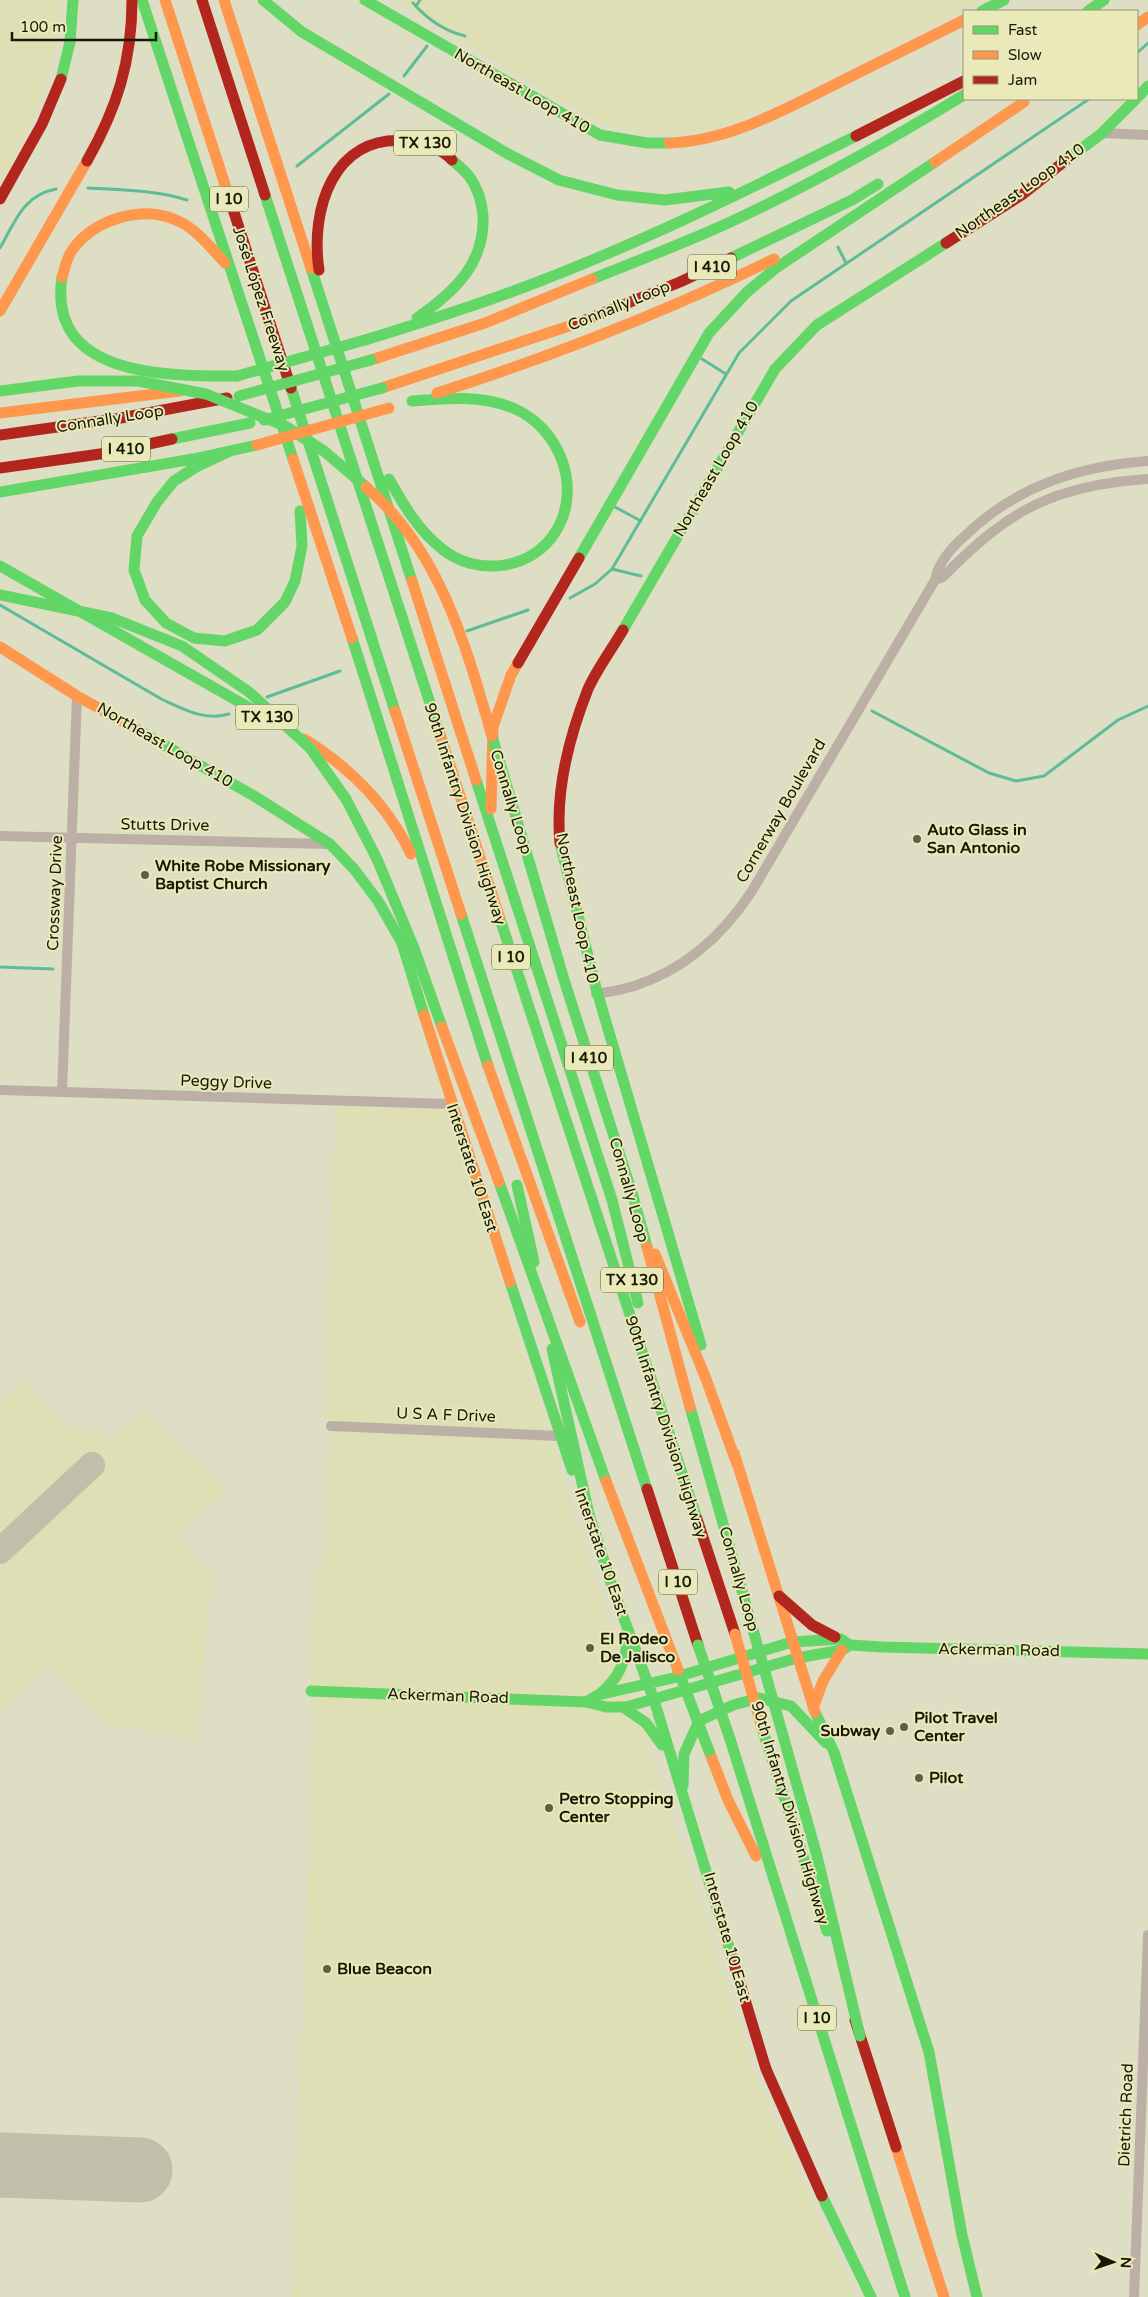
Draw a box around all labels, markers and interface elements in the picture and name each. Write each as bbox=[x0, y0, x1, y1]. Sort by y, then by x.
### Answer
scale bar bbox=[12, 10, 156, 42]
legend bbox=[963, 10, 1138, 100]
text: 100 m bbox=[20, 18, 66, 36]
text: Fast bbox=[1008, 21, 1038, 39]
street label: Northeast Loop 410 bbox=[451, 44, 593, 138]
text: Slow bbox=[1008, 46, 1042, 64]
text: Jam bbox=[1008, 71, 1037, 89]
road number: TX 130 bbox=[394, 130, 456, 156]
street label: Northeast Loop 410 bbox=[951, 139, 1089, 243]
road number: I 10 bbox=[210, 186, 248, 212]
street label: José López Freeway bbox=[228, 224, 294, 375]
road number: I 410 bbox=[688, 254, 736, 280]
street label: Connally Loop bbox=[565, 276, 673, 336]
street label: Northeast Loop 410 bbox=[669, 398, 763, 540]
street label: Connally Loop bbox=[55, 401, 165, 437]
road number: I 410 bbox=[102, 436, 150, 462]
street label: Northeast Loop 410 bbox=[94, 698, 236, 792]
street label: 90th Infantry Division Highway bbox=[420, 700, 511, 928]
road number: TX 130 bbox=[236, 704, 298, 730]
street label: Cornerway Boulevard bbox=[732, 736, 830, 886]
street label: Connally Loop bbox=[486, 747, 536, 857]
street label: Stutts Drive bbox=[120, 814, 210, 836]
place label: Auto Glass in San Antonio bbox=[927, 820, 1027, 858]
street label: Northeast Loop 410 bbox=[551, 831, 603, 985]
marker: Auto Glass in San Antonio bbox=[911, 833, 923, 845]
street label: Crossway Drive bbox=[43, 835, 67, 951]
place label: White Robe Missionary Baptist Church bbox=[155, 856, 331, 894]
marker: White Robe Missionary Baptist Church bbox=[139, 869, 151, 881]
road number: I 10 bbox=[492, 944, 530, 970]
road number: I 410 bbox=[565, 1046, 613, 1070]
street label: Peggy Drive bbox=[180, 1070, 272, 1094]
street label: Interstate 10 East bbox=[442, 1101, 502, 1235]
street label: Connally Loop bbox=[604, 1135, 654, 1245]
road number: TX 130 bbox=[601, 1268, 663, 1292]
street label: 90th Infantry Division Highway bbox=[621, 1313, 712, 1541]
street label: U S A F Drive bbox=[396, 1403, 496, 1427]
street label: Interstate 10 East bbox=[570, 1485, 632, 1619]
street label: Connally Loop bbox=[714, 1524, 764, 1634]
road number: I 10 bbox=[659, 1570, 697, 1594]
place label: El Rodeo De Jalisco bbox=[600, 1629, 675, 1667]
street label: Ackerman Road bbox=[938, 1639, 1060, 1661]
marker: El Rodeo De Jalisco bbox=[584, 1642, 596, 1654]
street label: Ackerman Road bbox=[387, 1684, 509, 1708]
street label: 90th Infantry Division Highway bbox=[746, 1699, 834, 1928]
place label: Pilot Travel Center bbox=[914, 1708, 998, 1746]
place label: Subway bbox=[821, 1721, 880, 1741]
marker: Pilot Travel Center bbox=[898, 1721, 910, 1733]
marker: Subway bbox=[884, 1725, 896, 1737]
place label: Pilot bbox=[929, 1768, 964, 1788]
marker: Pilot bbox=[913, 1772, 925, 1784]
place label: Petro Stopping Center bbox=[559, 1789, 674, 1827]
marker: Petro Stopping Center bbox=[543, 1802, 555, 1814]
street label: Interstate 10 East bbox=[699, 1870, 755, 2004]
place label: Blue Beacon bbox=[337, 1959, 432, 1979]
marker: Blue Beacon bbox=[321, 1963, 333, 1975]
road number: I 10 bbox=[798, 2006, 836, 2030]
street label: Dietrich Road bbox=[1114, 2063, 1138, 2167]
north arrow bbox=[1088, 2237, 1138, 2287]
text: N bbox=[1117, 2257, 1134, 2268]

